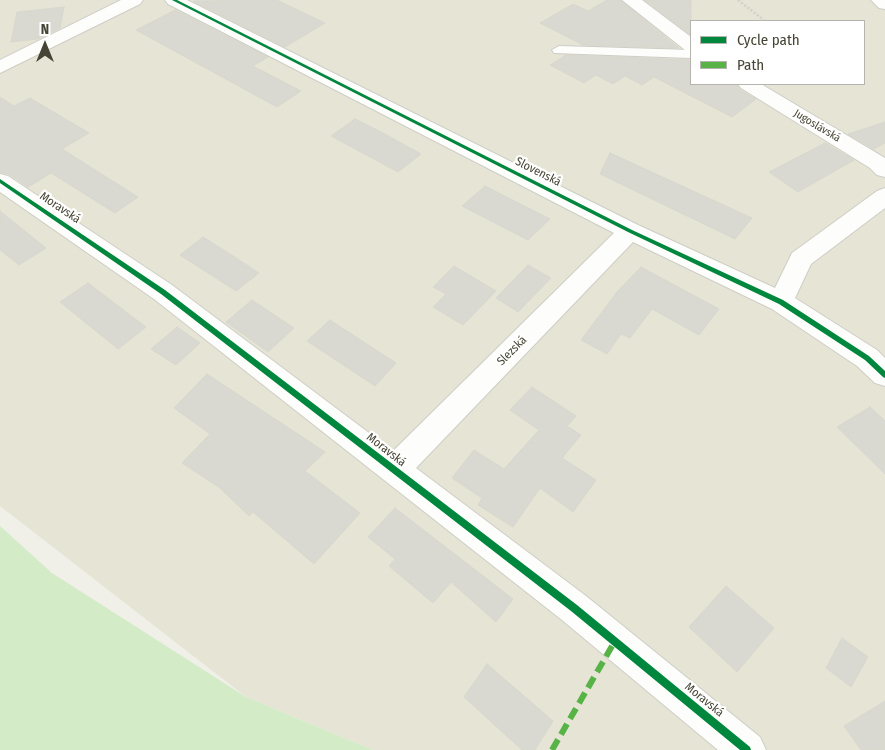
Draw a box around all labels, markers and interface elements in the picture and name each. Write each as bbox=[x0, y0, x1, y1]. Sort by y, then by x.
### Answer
north arrow bbox=[20, 20, 70, 70]
legend bbox=[690, 20, 865, 85]
text: N bbox=[41, 21, 49, 38]
text: Cycle path bbox=[737, 31, 800, 49]
text: Path bbox=[737, 56, 764, 74]
street label: Jugoslávská bbox=[791, 107, 843, 145]
street label: Slovenská bbox=[513, 154, 563, 190]
street label: Moravská bbox=[37, 189, 83, 227]
street label: Slezská bbox=[494, 333, 530, 369]
street label: Moravská bbox=[363, 430, 409, 470]
street label: Moravská bbox=[682, 680, 726, 720]

